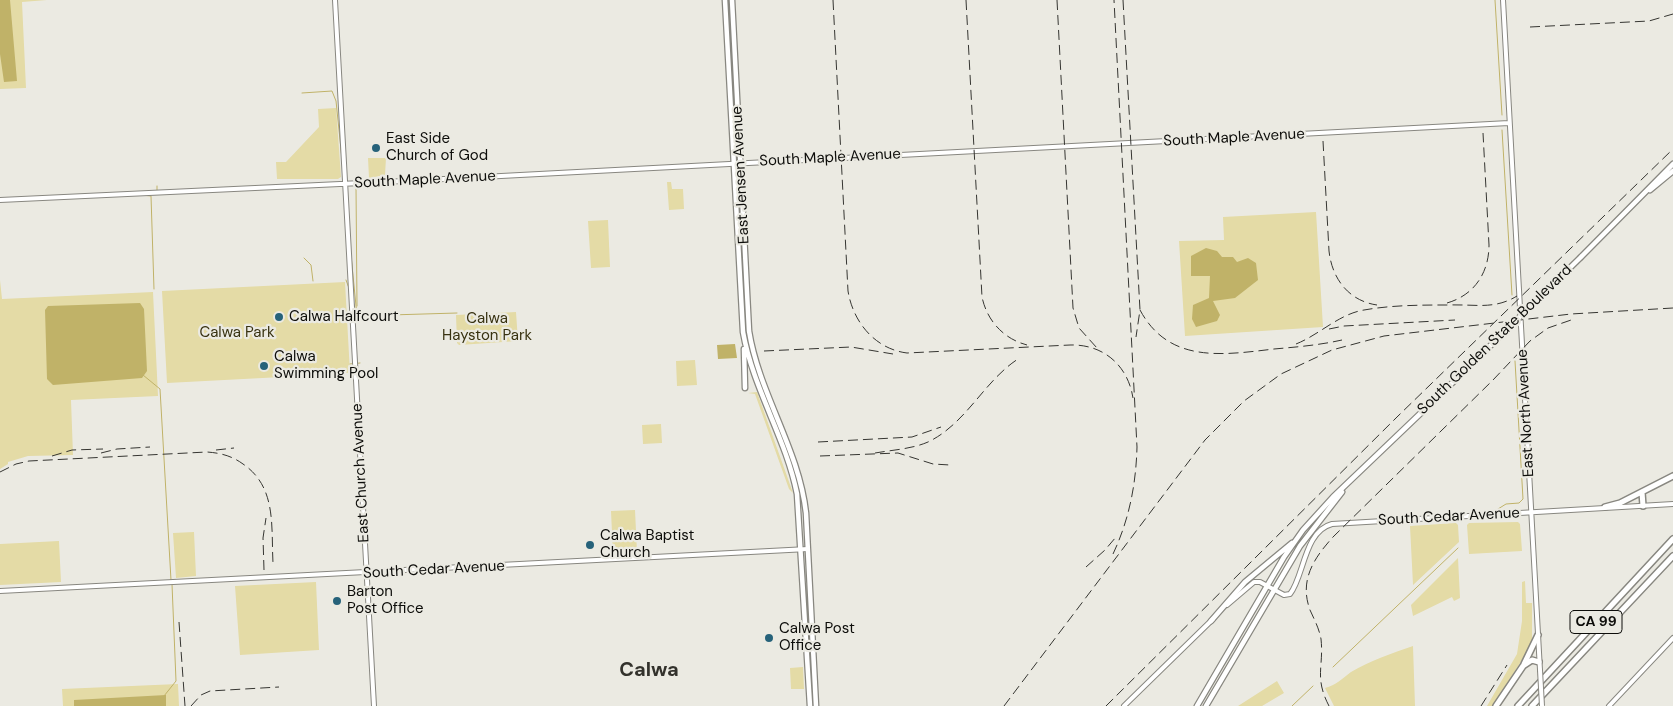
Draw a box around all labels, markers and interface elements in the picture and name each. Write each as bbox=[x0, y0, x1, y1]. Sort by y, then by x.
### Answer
street label: East Jensen Avenue bbox=[728, 106, 754, 244]
street label: South Maple Avenue bbox=[1163, 125, 1305, 151]
place label: East Side Church of God bbox=[386, 130, 488, 165]
marker: East Side Church of God bbox=[370, 142, 382, 154]
street label: South Maple Avenue bbox=[759, 145, 901, 171]
street label: South Maple Avenue bbox=[354, 167, 496, 193]
street label: South Golden State Boulevard bbox=[1414, 261, 1576, 419]
place label: Calwa Halfcourt bbox=[289, 308, 399, 326]
park label: Calwa Hayston Park bbox=[442, 310, 532, 345]
marker: Calwa Halfcourt bbox=[273, 311, 285, 323]
park label: Calwa Park bbox=[199, 324, 275, 342]
place label: Calwa Swimming Pool bbox=[274, 348, 378, 383]
street label: East North Avenue bbox=[1514, 349, 1538, 477]
marker: Calwa Swimming Pool bbox=[258, 360, 270, 372]
street label: East Church Avenue bbox=[348, 403, 374, 543]
street label: South Cedar Avenue bbox=[1378, 504, 1520, 530]
place label: Calwa Baptist Church bbox=[600, 527, 694, 562]
marker: Calwa Baptist Church bbox=[584, 539, 596, 551]
street label: South Cedar Avenue bbox=[363, 557, 505, 583]
place label: Barton Post Office bbox=[347, 583, 423, 618]
marker: Barton Post Office bbox=[331, 595, 343, 607]
road number: CA 99 bbox=[1570, 610, 1622, 634]
place label: Calwa Post Office bbox=[779, 620, 855, 655]
marker: Calwa Post Office bbox=[763, 632, 775, 644]
district label: Calwa bbox=[619, 659, 679, 683]

